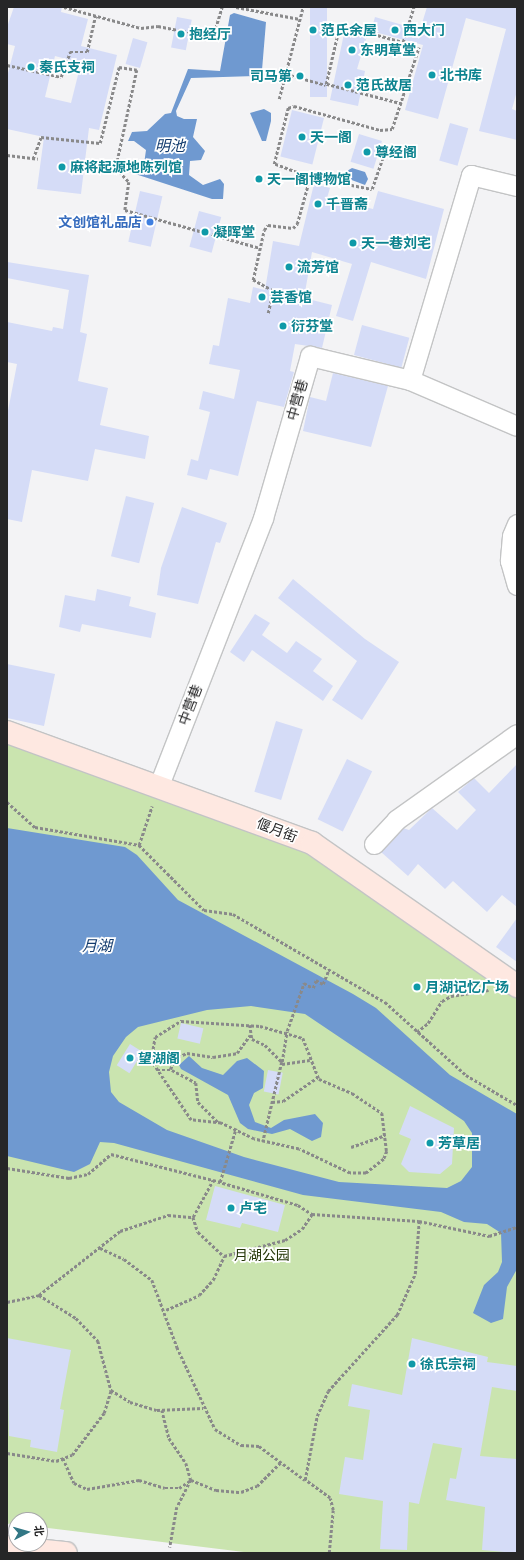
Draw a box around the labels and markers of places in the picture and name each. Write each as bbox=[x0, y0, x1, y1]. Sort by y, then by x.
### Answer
place label: 范氏余屋 bbox=[321, 22, 377, 38]
place label: 西大门 bbox=[403, 22, 445, 38]
marker: 范氏余屋 bbox=[308, 25, 318, 35]
marker: 西大门 bbox=[390, 25, 400, 35]
place label: 抱经厅 bbox=[189, 26, 231, 42]
marker: 抱经厅 bbox=[176, 29, 186, 39]
place label: 东明草堂 bbox=[360, 42, 416, 58]
marker: 东明草堂 bbox=[347, 45, 357, 55]
place label: 秦氏支祠 bbox=[39, 59, 95, 75]
marker: 秦氏支祠 bbox=[26, 62, 36, 72]
place label: 北书库 bbox=[440, 67, 482, 83]
place label: 司马第 bbox=[250, 68, 292, 84]
marker: 北书库 bbox=[427, 70, 437, 80]
marker: 司马第 bbox=[295, 71, 305, 81]
place label: 范氏故居 bbox=[356, 77, 412, 93]
marker: 范氏故居 bbox=[343, 80, 353, 90]
place label: 天一阁 bbox=[310, 129, 352, 145]
marker: 天一阁 bbox=[297, 132, 307, 142]
place label: 尊经阁 bbox=[375, 144, 417, 160]
marker: 尊经阁 bbox=[362, 147, 372, 157]
place label: 麻将起源地陈列馆 bbox=[70, 159, 182, 175]
marker: 麻将起源地陈列馆 bbox=[57, 162, 67, 172]
place label: 天一阁博物馆 bbox=[267, 171, 351, 187]
marker: 天一阁博物馆 bbox=[254, 174, 264, 184]
place label: 千晋斋 bbox=[326, 196, 368, 212]
marker: 千晋斋 bbox=[313, 199, 323, 209]
place label: 文创馆礼品店 bbox=[58, 214, 142, 230]
marker: 文创馆礼品店 bbox=[145, 217, 155, 227]
place label: 凝晖堂 bbox=[213, 224, 255, 240]
marker: 凝晖堂 bbox=[200, 227, 210, 237]
place label: 天一巷刘宅 bbox=[361, 235, 431, 251]
marker: 天一巷刘宅 bbox=[348, 238, 358, 248]
place label: 流芳馆 bbox=[297, 259, 339, 275]
marker: 流芳馆 bbox=[284, 262, 294, 272]
place label: 芸香馆 bbox=[270, 289, 312, 305]
marker: 芸香馆 bbox=[257, 292, 267, 302]
place label: 衍芬堂 bbox=[291, 318, 333, 334]
marker: 衍芬堂 bbox=[278, 321, 288, 331]
place label: 月湖记忆广场 bbox=[425, 979, 509, 995]
marker: 月湖记忆广场 bbox=[412, 982, 422, 992]
place label: 望湖阁 bbox=[138, 1050, 180, 1066]
marker: 望湖阁 bbox=[125, 1053, 135, 1063]
place label: 芳草居 bbox=[438, 1135, 480, 1151]
marker: 芳草居 bbox=[425, 1138, 435, 1148]
place label: 卢宅 bbox=[239, 1200, 267, 1216]
marker: 卢宅 bbox=[226, 1203, 236, 1213]
place label: 徐氏宗祠 bbox=[420, 1356, 476, 1372]
marker: 徐氏宗祠 bbox=[407, 1359, 417, 1369]

